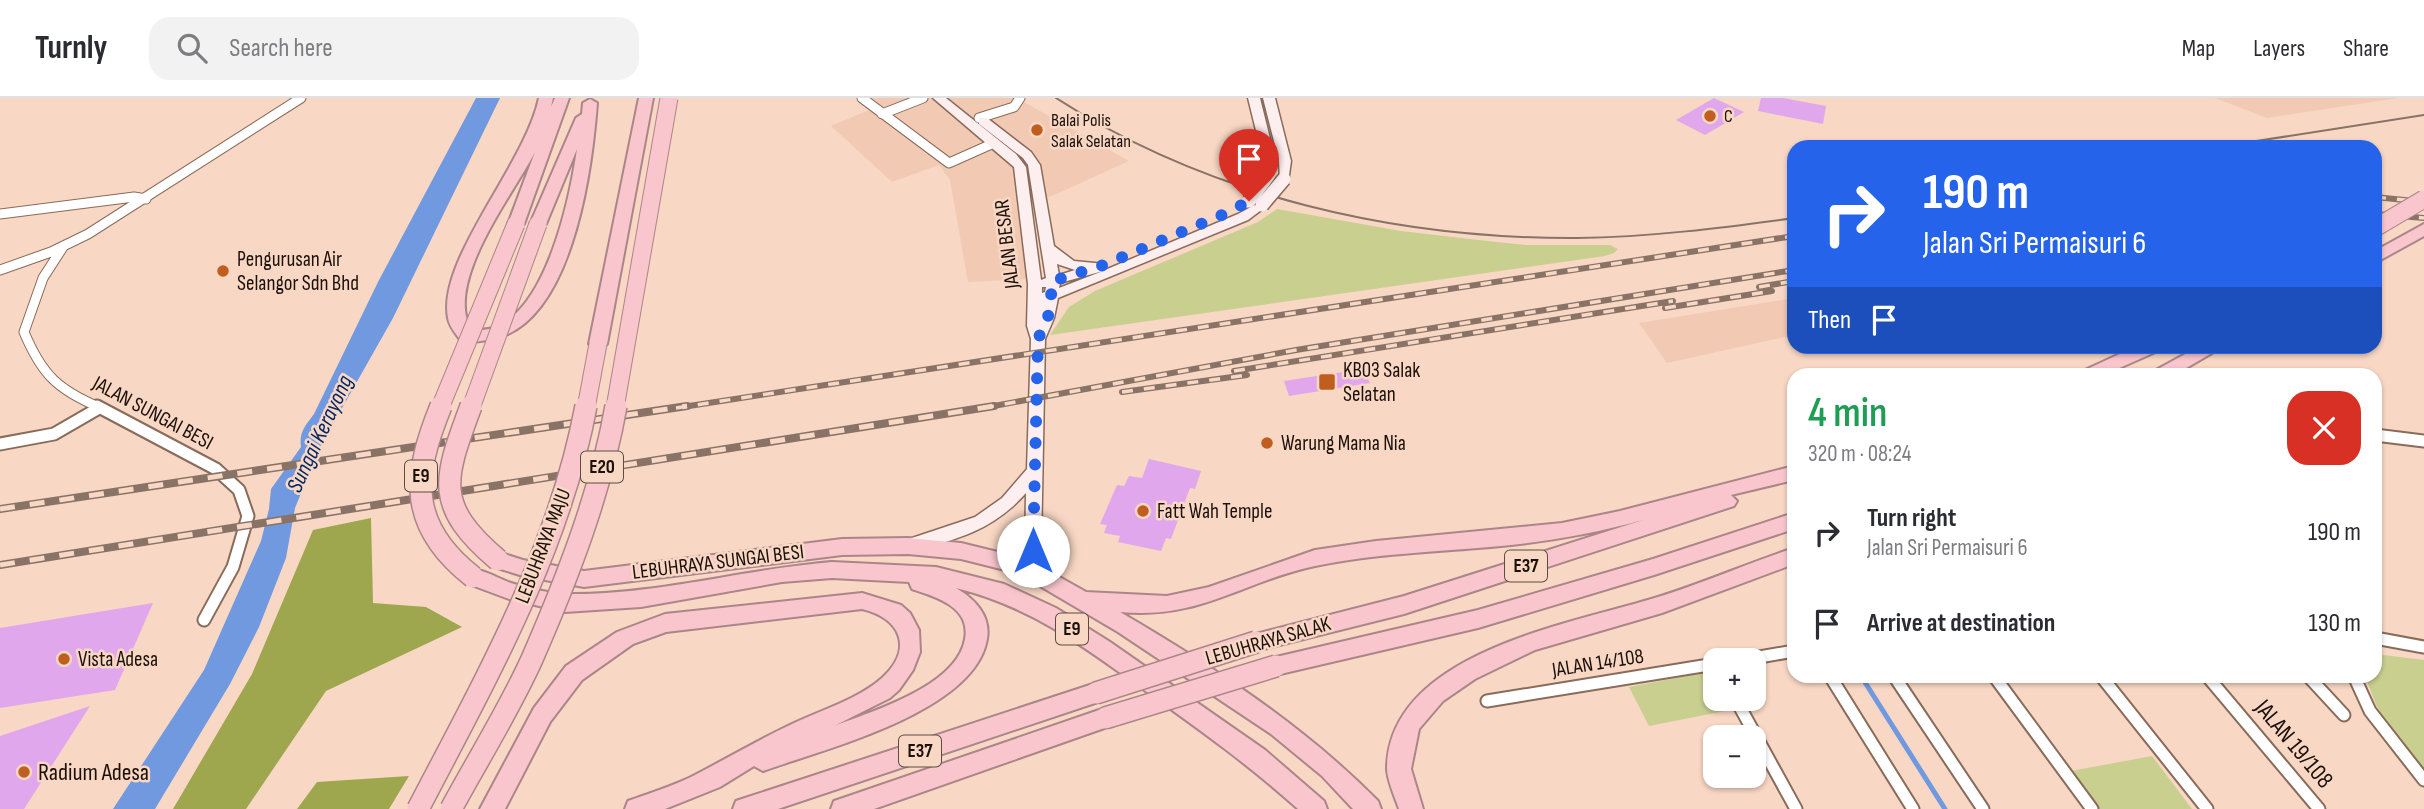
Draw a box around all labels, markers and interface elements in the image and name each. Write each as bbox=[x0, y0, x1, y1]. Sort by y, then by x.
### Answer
search box bbox=[149, 17, 639, 80]
text: Turnly bbox=[35, 28, 107, 68]
icon: search bbox=[173, 29, 211, 67]
text: Search here bbox=[229, 33, 333, 64]
text: Map bbox=[2182, 34, 2215, 63]
text: Layers bbox=[2253, 34, 2305, 63]
text: Share bbox=[2343, 34, 2389, 63]
place label: C bbox=[1724, 106, 1733, 127]
marker: C bbox=[1702, 108, 1718, 124]
place label: Balai Polis Salak Selatan bbox=[1051, 110, 1131, 152]
marker: Balai Polis Salak Selatan bbox=[1029, 122, 1045, 138]
pin bbox=[1219, 129, 1279, 201]
icon: arrive bbox=[1230, 140, 1268, 178]
text: 190 m bbox=[1923, 164, 2029, 223]
icon: right bbox=[1808, 168, 1899, 259]
street label: JALAN BESAR bbox=[989, 198, 1025, 291]
text: Jalan Sri Permaisuri 6 bbox=[1923, 224, 2146, 263]
place label: Pengurusan Air Selangor Sdn Bhd bbox=[237, 247, 359, 296]
marker: Pengurusan Air Selangor Sdn Bhd bbox=[215, 263, 231, 279]
icon: arrive bbox=[1865, 301, 1903, 339]
text: Then bbox=[1808, 305, 1851, 336]
place label: KB03 Salak Selatan bbox=[1343, 358, 1420, 407]
street label: JALAN SUNGAI BESI bbox=[88, 370, 217, 455]
water label: Sungai Kerayong bbox=[281, 370, 360, 497]
marker: KB03 Salak Selatan bbox=[1317, 372, 1337, 392]
text: 4 min bbox=[1808, 388, 1887, 439]
button: close bbox=[2287, 391, 2361, 465]
place label: Warung Mama Nia bbox=[1281, 431, 1406, 456]
marker: Warung Mama Nia bbox=[1259, 435, 1275, 451]
text: 320 m · 08:24 bbox=[1808, 440, 1911, 468]
road number: E20 bbox=[581, 452, 623, 482]
road number: E9 bbox=[405, 460, 437, 492]
street label: LEBUHRAYA MAJU bbox=[510, 485, 576, 607]
place label: Fatt Wah Temple bbox=[1157, 499, 1272, 524]
marker: Fatt Wah Temple bbox=[1135, 503, 1151, 519]
text: Turn right bbox=[1867, 503, 1956, 534]
position arrow bbox=[996, 514, 1070, 588]
icon: right bbox=[1808, 514, 1846, 552]
text: 190 m bbox=[2308, 517, 2361, 548]
text: Jalan Sri Permaisuri 6 bbox=[1867, 534, 2028, 562]
street label: LEBUHRAYA SUNGAI BESI bbox=[631, 539, 805, 585]
road number: E37 bbox=[1505, 551, 1547, 582]
icon: arrive bbox=[1808, 605, 1846, 643]
text: Arrive at destination bbox=[1867, 608, 2055, 639]
text: 130 m bbox=[2309, 608, 2361, 639]
street label: LEBUHRAYA SALAK bbox=[1203, 611, 1334, 671]
road number: E9 bbox=[1056, 614, 1088, 644]
street label: JALAN 14/108 bbox=[1549, 643, 1646, 683]
place label: Vista Adesa bbox=[78, 647, 158, 672]
map controls bbox=[1703, 648, 1766, 788]
button: + bbox=[1703, 648, 1766, 711]
marker: Vista Adesa bbox=[56, 651, 72, 667]
street label: JALAN 19/108 bbox=[2248, 693, 2339, 794]
button: − bbox=[1703, 725, 1766, 788]
road number: E37 bbox=[899, 736, 941, 766]
place label: Radium Adesa bbox=[38, 758, 149, 787]
marker: Radium Adesa bbox=[16, 764, 32, 780]

